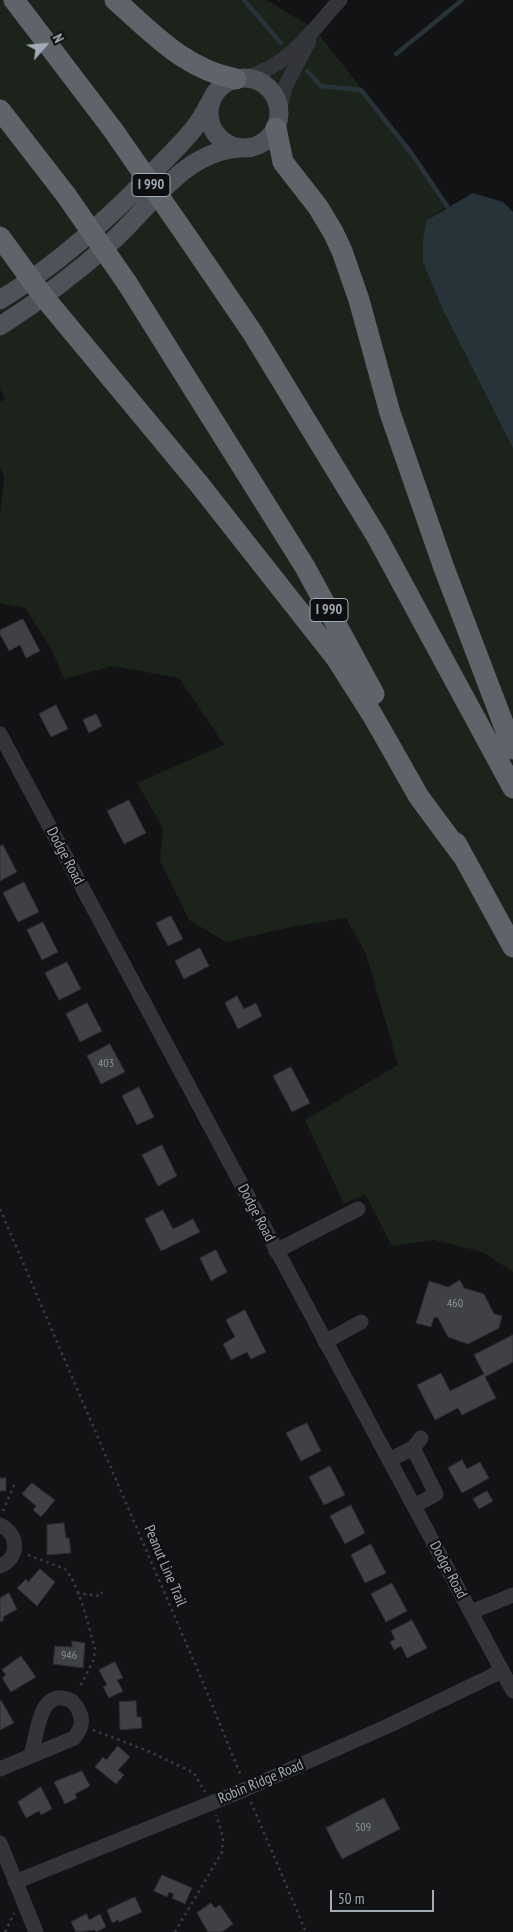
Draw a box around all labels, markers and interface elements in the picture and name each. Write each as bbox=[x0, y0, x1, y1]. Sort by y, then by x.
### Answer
north arrow bbox=[20, 20, 70, 70]
text: N bbox=[49, 31, 68, 46]
road number: I 990 bbox=[132, 174, 170, 196]
road number: I 990 bbox=[310, 598, 348, 622]
street label: Dodge Road bbox=[42, 824, 88, 888]
house number: 403 bbox=[98, 1057, 114, 1071]
street label: Dodge Road bbox=[233, 1181, 279, 1245]
house number: 460 bbox=[447, 1297, 463, 1311]
street label: Peanut Line Trail bbox=[140, 1523, 190, 1609]
street label: Dodge Road bbox=[425, 1538, 471, 1602]
house number: 946 bbox=[61, 1649, 77, 1663]
street label: Robin Ridge Road bbox=[216, 1756, 306, 1808]
house number: 509 bbox=[355, 1821, 371, 1835]
scale bar bbox=[333, 1880, 437, 1912]
text: 50 m bbox=[338, 1889, 364, 1908]

